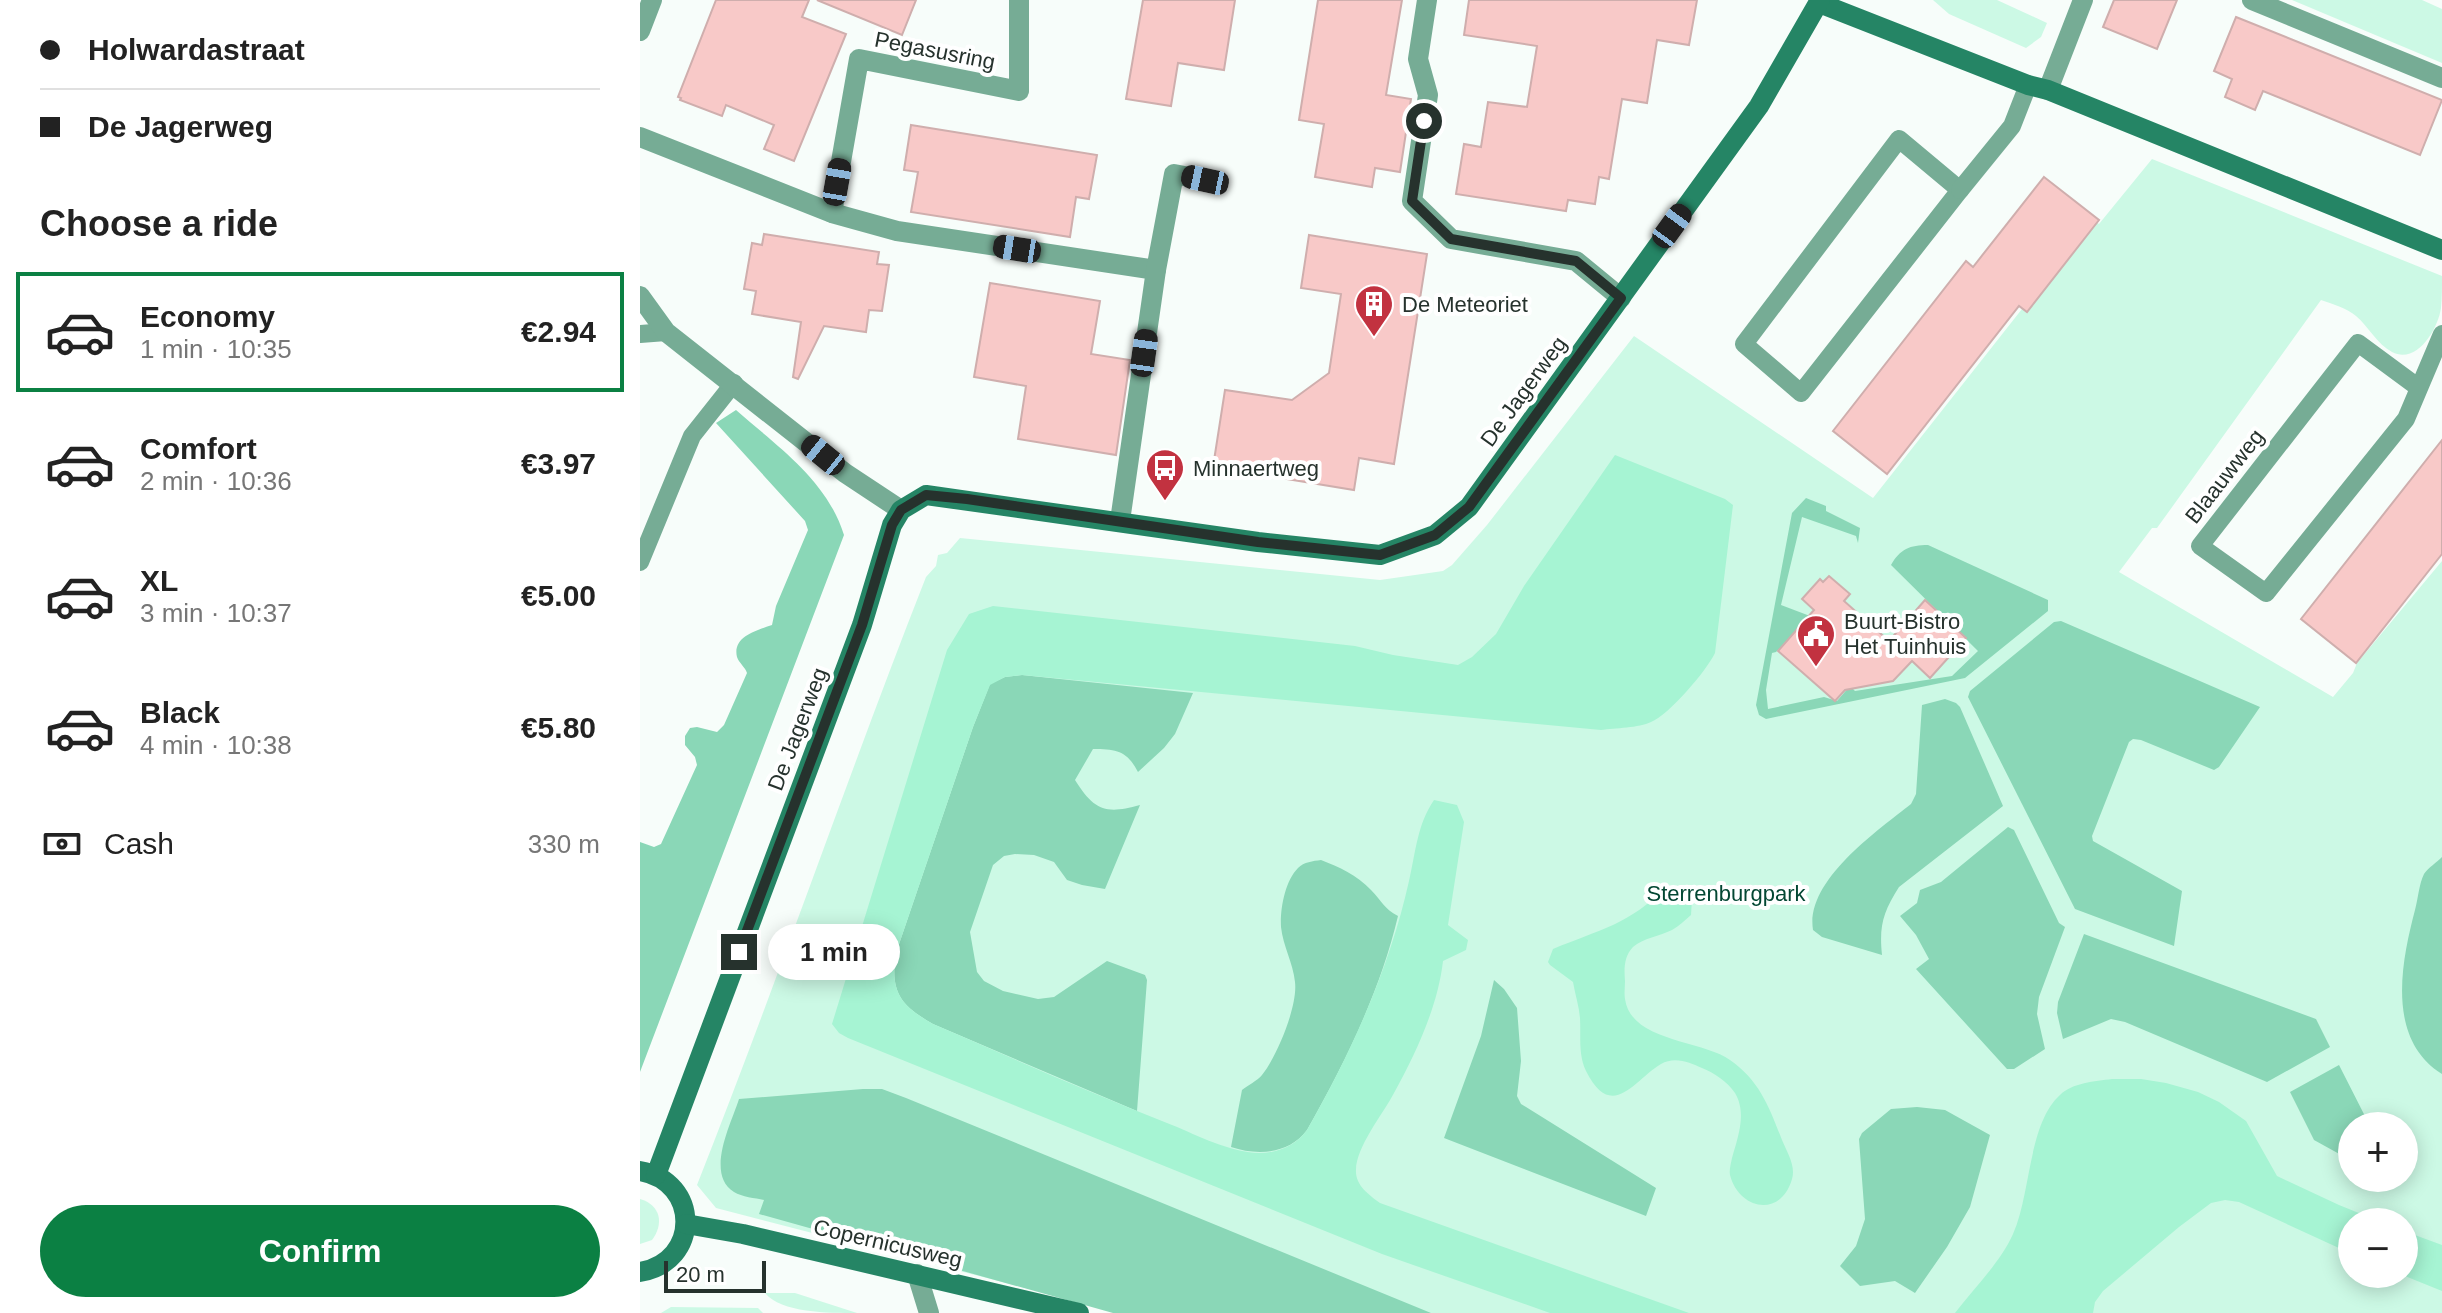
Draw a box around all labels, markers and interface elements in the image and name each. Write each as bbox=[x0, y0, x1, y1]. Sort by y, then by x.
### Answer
street label: Pegasusring bbox=[872, 27, 997, 74]
text: Holwardastraat bbox=[88, 33, 305, 66]
route start bbox=[1406, 103, 1442, 139]
text: De Jagerweg bbox=[88, 110, 273, 143]
car bbox=[821, 156, 853, 208]
car bbox=[1179, 163, 1231, 197]
car bbox=[1648, 200, 1696, 252]
text: Choose a ride bbox=[40, 203, 278, 244]
car bbox=[991, 233, 1043, 265]
building icon: De Meteoriet bbox=[1353, 283, 1395, 338]
place label: De Meteoriet bbox=[1402, 292, 1528, 317]
icon: car bbox=[44, 296, 116, 368]
text: Economy bbox=[140, 300, 275, 333]
text: €2.94 bbox=[521, 315, 596, 348]
car bbox=[1129, 328, 1159, 378]
street label: De Jagerweg bbox=[1475, 332, 1572, 451]
text: 1 min · 10:35 bbox=[140, 334, 292, 364]
street label: Blaauwweg bbox=[2180, 424, 2269, 528]
icon: car bbox=[44, 428, 116, 500]
car bbox=[797, 431, 849, 479]
text: Comfort bbox=[140, 432, 257, 465]
text: €3.97 bbox=[521, 447, 596, 480]
bus stop icon: Minnaertweg bbox=[1144, 447, 1186, 502]
place label: Minnaertweg bbox=[1193, 456, 1319, 481]
text: 2 min · 10:36 bbox=[140, 466, 292, 496]
icon: car bbox=[44, 560, 116, 632]
text: XL bbox=[140, 564, 178, 597]
text: €5.00 bbox=[521, 579, 596, 612]
text: 3 min · 10:37 bbox=[140, 598, 292, 628]
place label: Buurt-Bistro Het Tuinhuis bbox=[1844, 609, 1966, 659]
public building icon: Buurt-Bistro Het Tuinhuis bbox=[1795, 613, 1837, 668]
street label: De Jagerweg bbox=[763, 664, 832, 794]
icon: car bbox=[44, 692, 116, 764]
text: Black bbox=[140, 696, 220, 729]
text: €5.80 bbox=[521, 711, 596, 744]
text: 4 min · 10:38 bbox=[140, 730, 292, 760]
icon: cash bbox=[40, 822, 84, 866]
text: Cash bbox=[104, 827, 174, 860]
text: 330 m bbox=[528, 829, 600, 859]
park label: Sterrenburgpark bbox=[1647, 881, 1806, 906]
callout: 1 min bbox=[767, 924, 899, 980]
route end bbox=[721, 934, 757, 970]
text: 1 min bbox=[800, 937, 868, 967]
map controls bbox=[2338, 1112, 2418, 1288]
button: + bbox=[2338, 1112, 2418, 1192]
button: Confirm bbox=[40, 1205, 600, 1297]
button: − bbox=[2338, 1208, 2418, 1288]
street label: Copernicusweg bbox=[811, 1214, 965, 1273]
scale bar bbox=[664, 1257, 766, 1293]
text: 20 m bbox=[676, 1262, 725, 1287]

